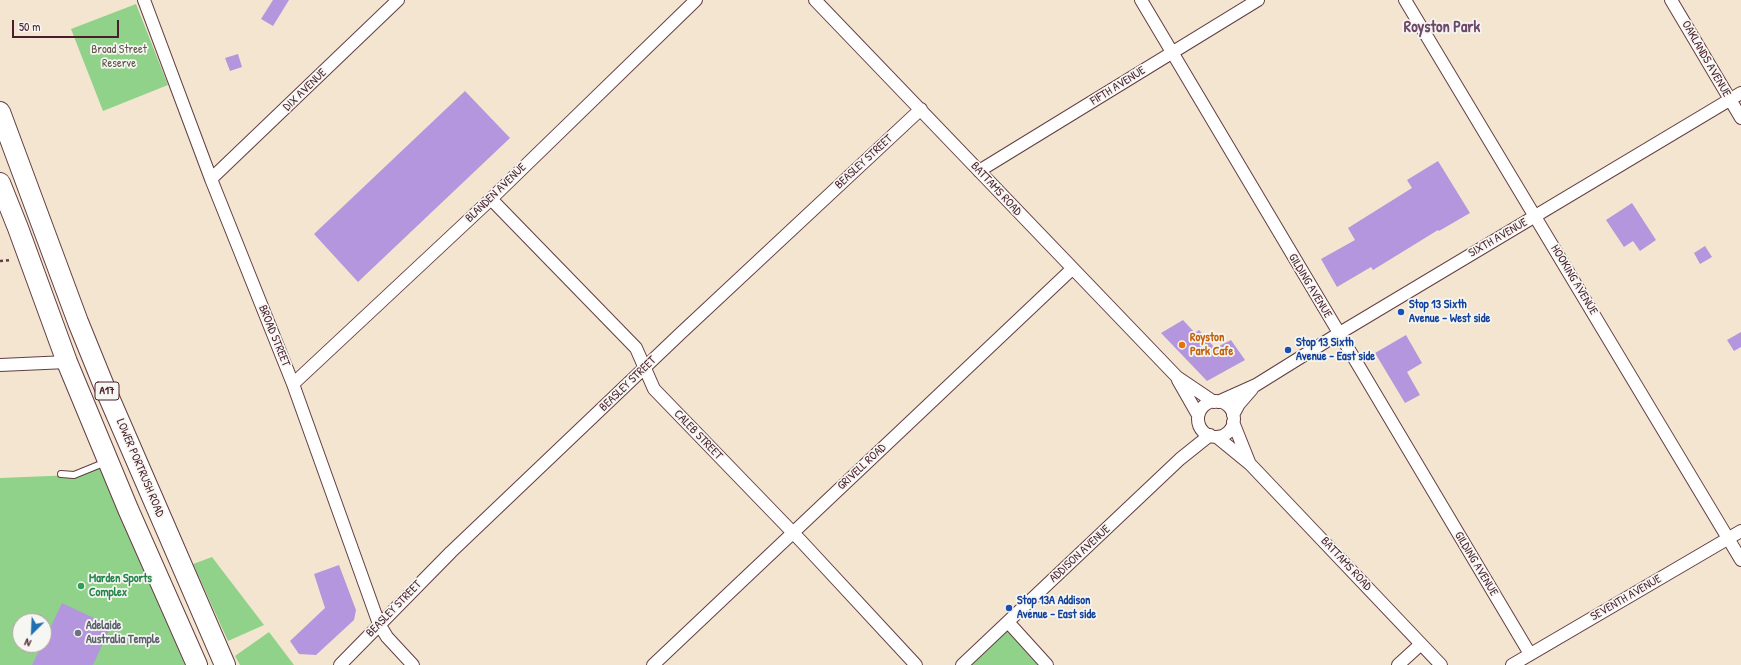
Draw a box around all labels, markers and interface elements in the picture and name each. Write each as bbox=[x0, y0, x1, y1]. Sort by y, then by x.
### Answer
scale bar bbox=[14, 12, 121, 38]
text: 50 m bbox=[19, 18, 40, 35]
district label: Royston Park bbox=[1404, 18, 1480, 38]
street label: OAKLANDS AVENUE bbox=[1678, 18, 1734, 100]
park label: Broad Street Reserve bbox=[91, 43, 147, 71]
street label: FIFTH AVENUE bbox=[1088, 63, 1148, 109]
street label: DIX AVENUE bbox=[280, 66, 330, 114]
street label: BEASLEY STREET bbox=[832, 132, 896, 192]
street label: BATTAMS ROAD bbox=[968, 159, 1024, 219]
street label: BLANDEN AVENUE bbox=[463, 160, 529, 226]
street label: SIXTH AVENUE bbox=[1466, 215, 1530, 261]
street label: HOOKING AVENUE bbox=[1547, 242, 1601, 318]
street label: GILDING AVENUE bbox=[1285, 251, 1335, 321]
place label: Stop 13 Sixth Avenue - West side bbox=[1409, 298, 1490, 326]
street label: BROAD STREET bbox=[255, 303, 293, 369]
marker: Stop 13 Sixth Avenue - West side bbox=[1396, 307, 1406, 317]
place label: Royston Park Cafe bbox=[1190, 331, 1233, 359]
place label: Stop 13 Sixth Avenue - East side bbox=[1296, 336, 1375, 364]
marker: Royston Park Cafe bbox=[1177, 340, 1187, 350]
marker: Stop 13 Sixth Avenue - East side bbox=[1283, 345, 1293, 355]
street label: BEASLEY STREET bbox=[597, 353, 659, 415]
road number: A17 bbox=[95, 382, 119, 400]
street label: CALEB STREET bbox=[671, 407, 725, 463]
street label: LOWER PORTRUSH ROAD bbox=[113, 417, 167, 519]
street label: GRIVELL ROAD bbox=[835, 441, 889, 493]
street label: ADDISON AVENUE bbox=[1047, 522, 1113, 586]
street label: GILDING AVENUE bbox=[1451, 529, 1501, 599]
street label: BATTAMS ROAD bbox=[1318, 534, 1374, 594]
place label: Marden Sports Complex bbox=[89, 572, 152, 600]
street label: SEVENTH AVENUE bbox=[1588, 572, 1664, 624]
street label: BEASLEY STREET bbox=[363, 578, 425, 640]
marker: Marden Sports Complex bbox=[76, 581, 86, 591]
place label: Stop 13A Addison Avenue - East side bbox=[1017, 594, 1096, 622]
marker: Stop 13A Addison Avenue - East side bbox=[1004, 603, 1014, 613]
north arrow bbox=[12, 613, 52, 653]
place label: Adelaide Australia Temple bbox=[86, 619, 160, 647]
marker: Adelaide Australia Temple bbox=[73, 628, 83, 638]
text: N bbox=[22, 635, 33, 651]

